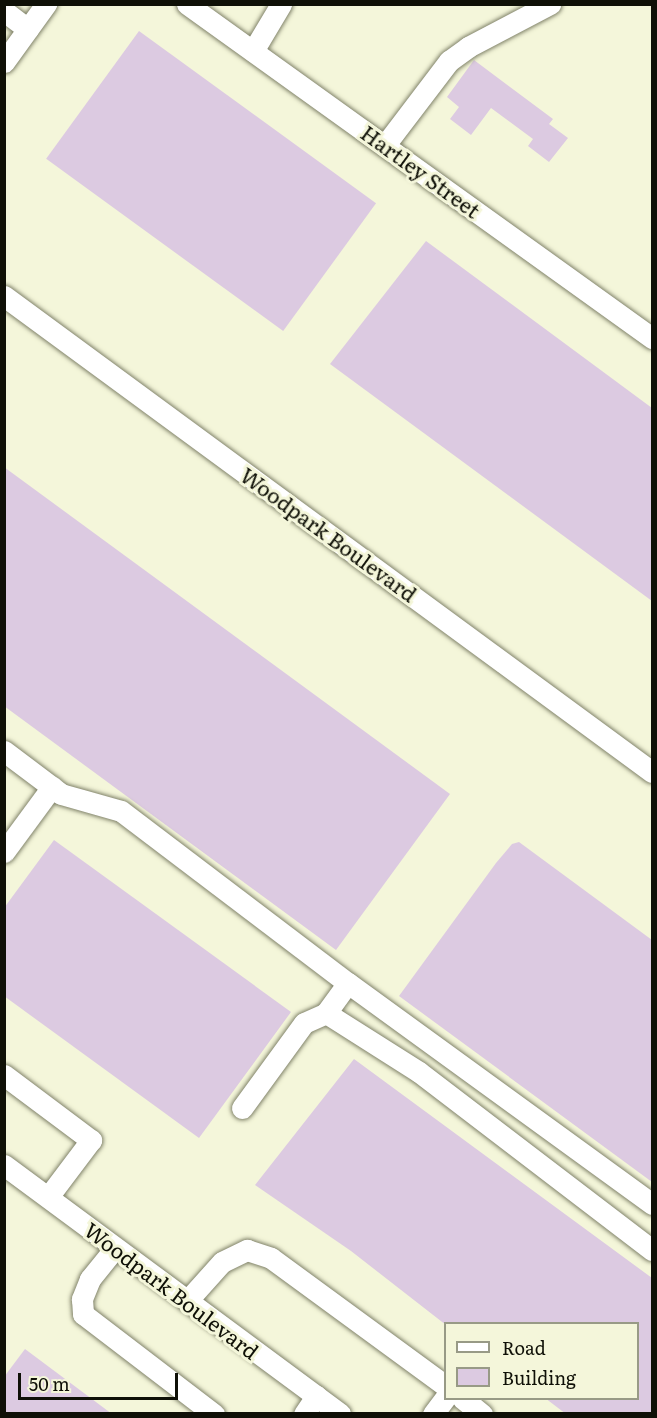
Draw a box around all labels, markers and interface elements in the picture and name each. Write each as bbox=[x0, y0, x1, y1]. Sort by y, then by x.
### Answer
street label: Hartley Street bbox=[357, 119, 485, 223]
street label: Woodpark Boulevard bbox=[236, 462, 422, 606]
street label: Woodpark Boulevard bbox=[80, 1216, 264, 1364]
legend bbox=[444, 1322, 639, 1400]
text: Road bbox=[502, 1334, 546, 1361]
scale bar bbox=[21, 1361, 182, 1399]
text: Building bbox=[502, 1364, 576, 1391]
text: 50 m bbox=[29, 1370, 70, 1397]

